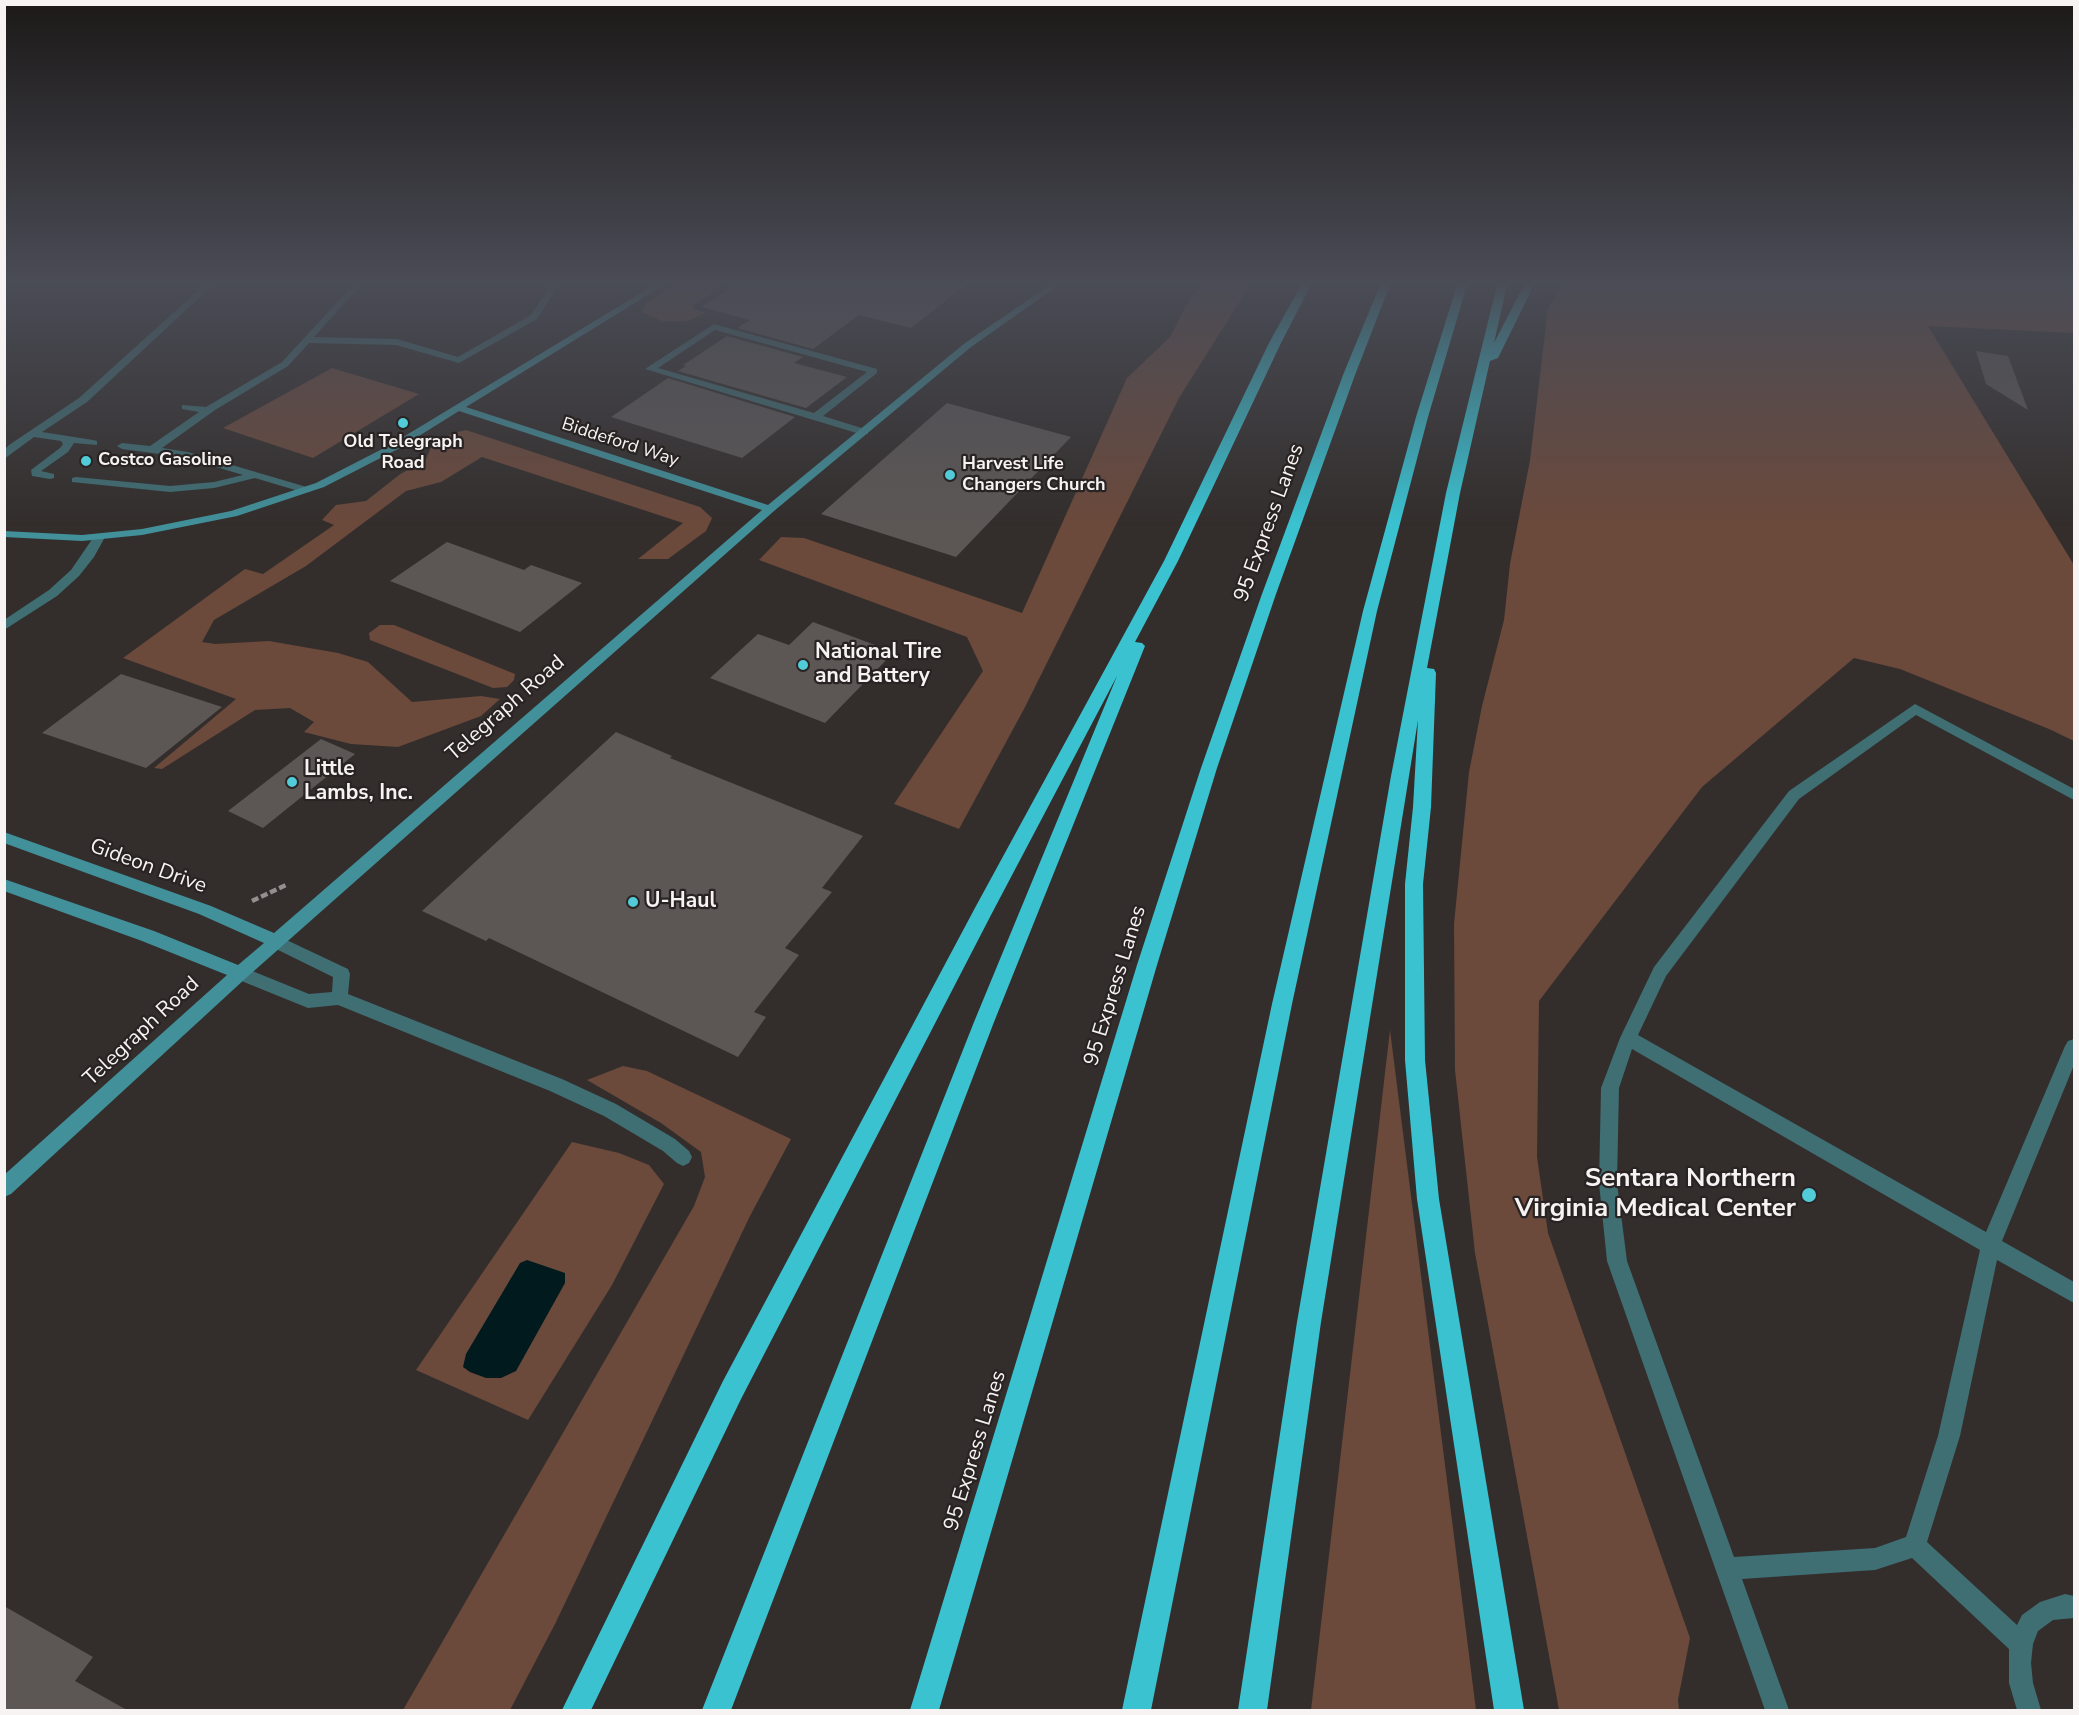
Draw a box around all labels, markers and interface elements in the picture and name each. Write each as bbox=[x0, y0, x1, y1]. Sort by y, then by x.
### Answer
street label: Biddeford Way bbox=[559, 414, 681, 472]
marker: Old Telegraph Road bbox=[396, 416, 410, 430]
place label: Old Telegraph Road bbox=[343, 432, 463, 474]
street label: 95 Express Lanes bbox=[1230, 441, 1310, 605]
place label: Costco Gasoline bbox=[98, 450, 232, 472]
marker: Costco Gasoline bbox=[79, 454, 93, 468]
place label: Harvest Life Changers Church bbox=[962, 454, 1105, 496]
marker: Harvest Life Changers Church bbox=[943, 468, 957, 482]
place label: National Tire and Battery bbox=[815, 640, 942, 690]
street label: Telegraph Road bbox=[442, 651, 570, 767]
marker: National Tire and Battery bbox=[796, 658, 810, 672]
place label: Little Lambs, Inc. bbox=[304, 757, 413, 807]
marker: Little Lambs, Inc. bbox=[285, 775, 299, 789]
street label: Gideon Drive bbox=[86, 834, 210, 900]
place label: U-Haul bbox=[645, 889, 716, 915]
marker: U-Haul bbox=[626, 895, 640, 909]
street label: 95 Express Lanes bbox=[1080, 903, 1152, 1069]
street label: Telegraph Road bbox=[79, 972, 205, 1092]
place label: Sentara Northern Virginia Medical Center bbox=[1515, 1164, 1796, 1226]
marker: Sentara Northern Virginia Medical Center bbox=[1800, 1186, 1818, 1204]
street label: 95 Express Lanes bbox=[940, 1368, 1012, 1534]

